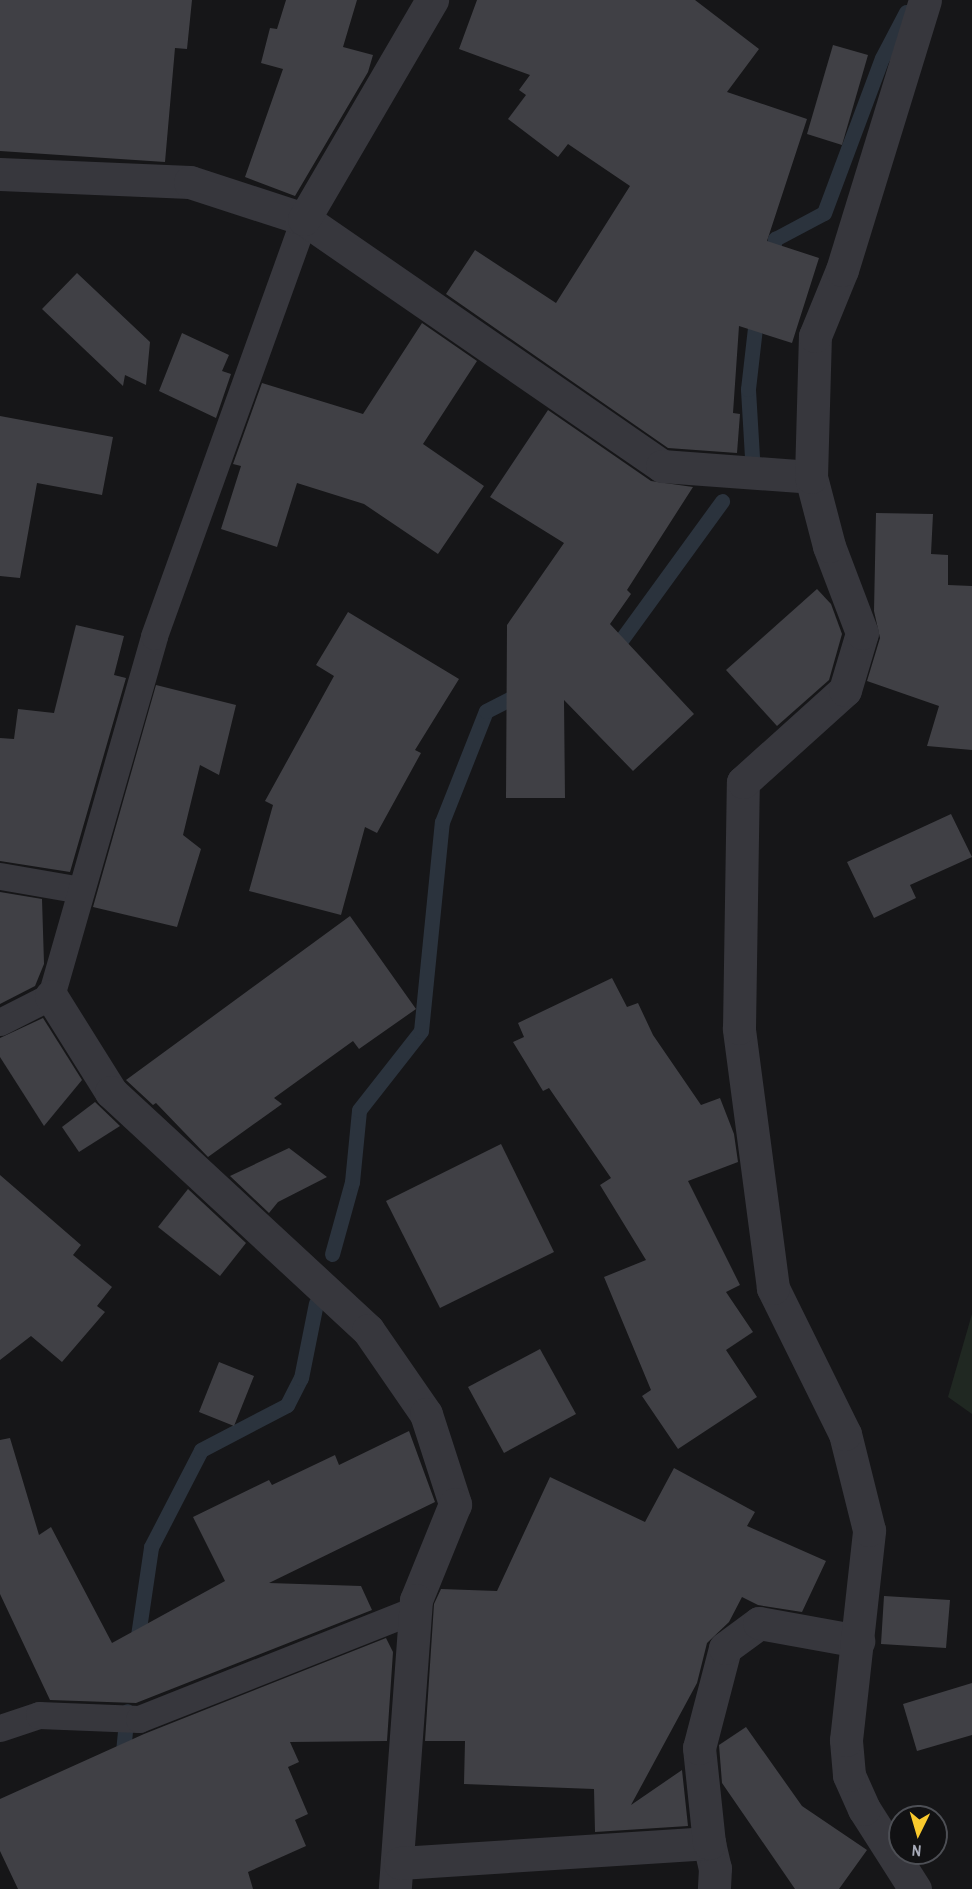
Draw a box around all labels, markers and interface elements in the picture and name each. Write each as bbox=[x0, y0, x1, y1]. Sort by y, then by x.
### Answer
north arrow bbox=[888, 1805, 948, 1865]
text: N bbox=[911, 1840, 922, 1862]

